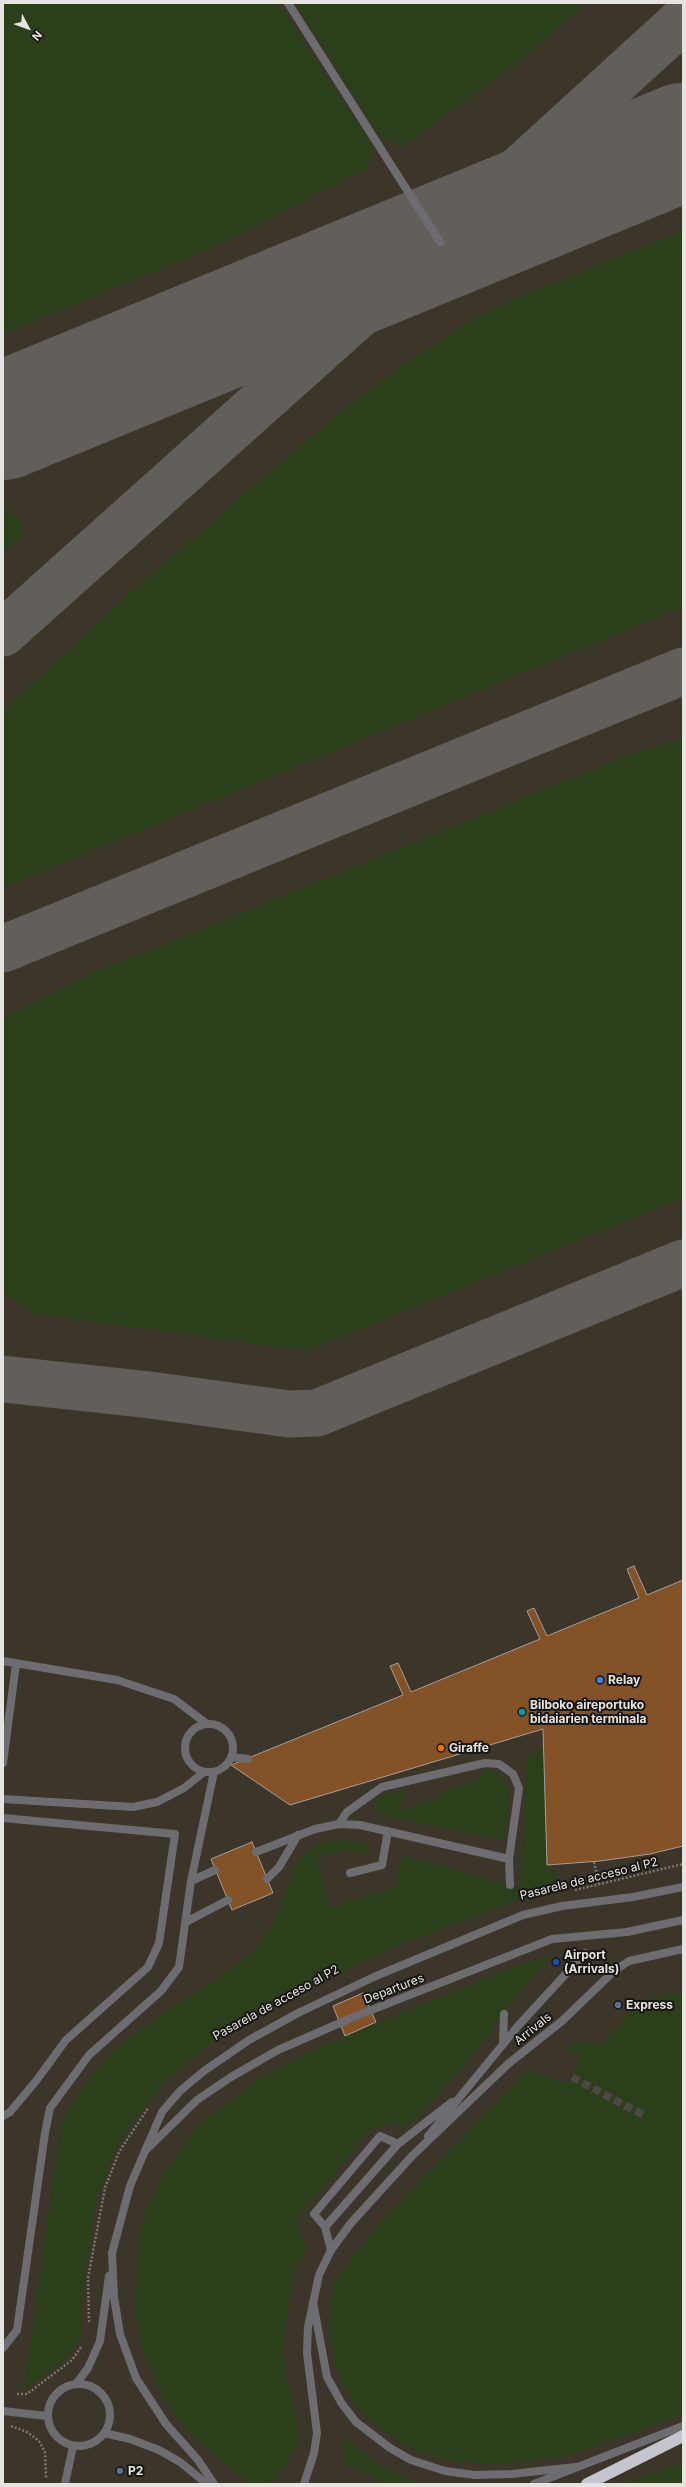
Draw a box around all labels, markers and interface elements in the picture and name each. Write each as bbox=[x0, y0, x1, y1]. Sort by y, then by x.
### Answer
north arrow bbox=[8, 8, 48, 48]
text: N bbox=[29, 28, 45, 44]
place label: Relay bbox=[608, 1673, 640, 1687]
marker: Relay bbox=[595, 1675, 605, 1685]
place label: Bilboko aireportuko bidaiarien terminala bbox=[530, 1698, 647, 1726]
marker: Bilboko aireportuko bidaiarien terminala bbox=[517, 1707, 527, 1717]
place label: Giraffe bbox=[449, 1741, 489, 1755]
marker: Giraffe bbox=[436, 1743, 446, 1753]
street label: Pasarela de acceso al P2 bbox=[518, 1855, 660, 1903]
place label: Airport (Arrivals) bbox=[564, 1948, 619, 1976]
marker: Airport (Arrivals) bbox=[551, 1957, 561, 1967]
street label: Pasarela de acceso al P2 bbox=[210, 1962, 342, 2044]
street label: Departures bbox=[362, 1971, 426, 2007]
place label: Express bbox=[626, 1998, 673, 2012]
marker: Express bbox=[613, 2000, 623, 2010]
street label: Arrivals bbox=[512, 2010, 554, 2048]
place label: P2 bbox=[128, 2464, 143, 2478]
marker: P2 bbox=[115, 2466, 125, 2476]

